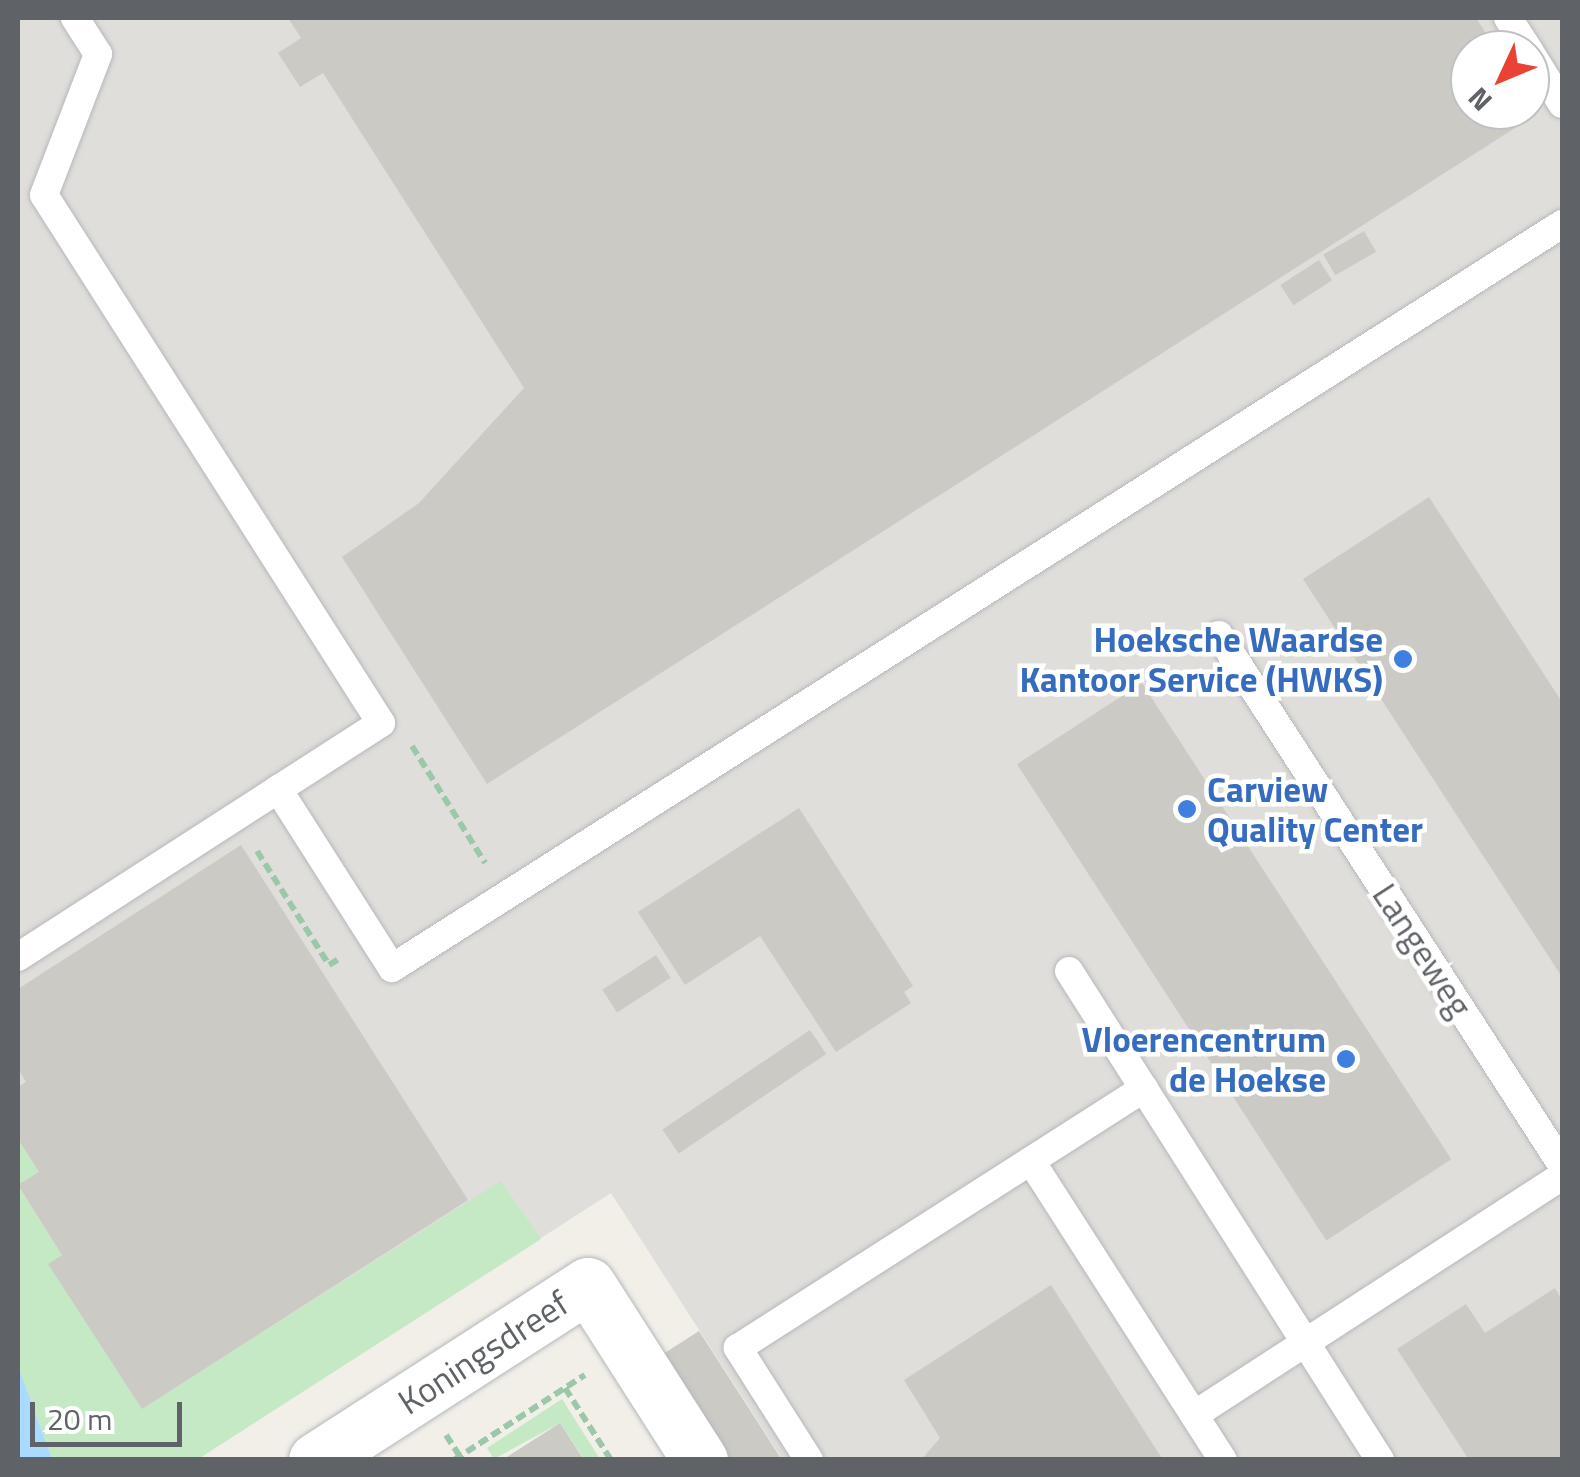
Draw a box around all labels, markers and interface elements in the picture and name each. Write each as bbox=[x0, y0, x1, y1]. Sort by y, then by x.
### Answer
north arrow bbox=[1450, 30, 1550, 130]
text: N bbox=[1457, 78, 1502, 122]
place label: Hoeksche Waardse Kantoor Service (HWKS) bbox=[1019, 618, 1383, 700]
marker: Hoeksche Waardse Kantoor Service (HWKS) bbox=[1392, 648, 1414, 670]
place label: Carview Quality Center bbox=[1207, 768, 1423, 850]
marker: Carview Quality Center bbox=[1176, 798, 1198, 820]
street label: Langeweg bbox=[1364, 875, 1482, 1025]
place label: Vloerencentrum de Hoekse bbox=[1082, 1018, 1326, 1100]
marker: Vloerencentrum de Hoekse bbox=[1335, 1048, 1357, 1070]
street label: Koningsdreef bbox=[390, 1281, 576, 1423]
scale bar bbox=[35, 1382, 188, 1444]
text: 20 m bbox=[47, 1396, 112, 1442]

